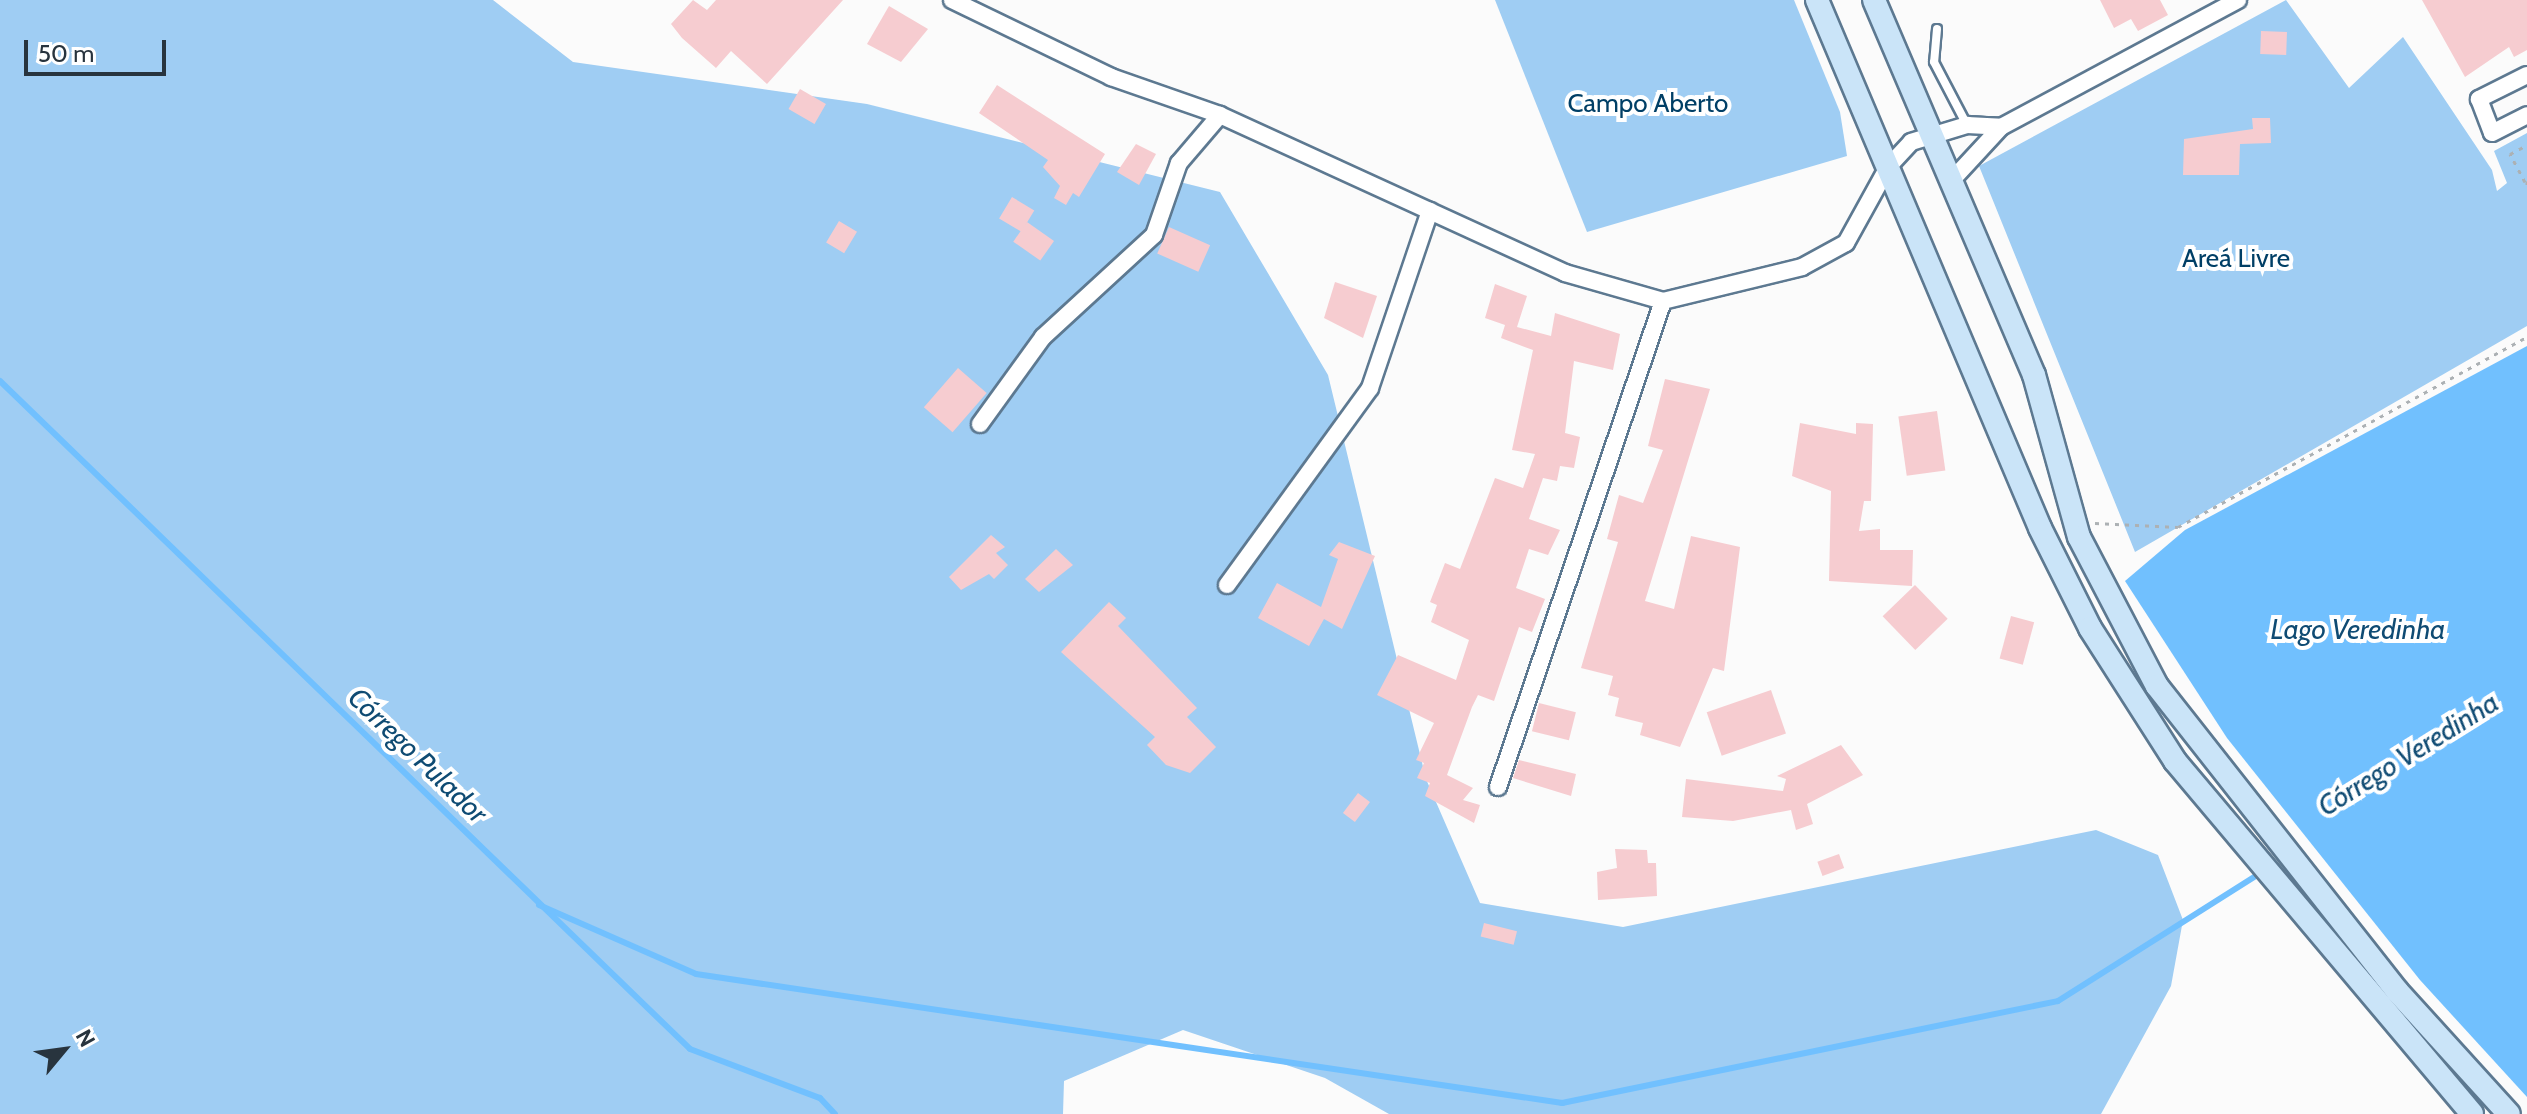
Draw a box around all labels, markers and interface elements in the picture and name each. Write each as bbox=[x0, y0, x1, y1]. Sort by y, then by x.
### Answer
scale bar bbox=[28, 24, 170, 74]
text: 50 m bbox=[38, 39, 94, 68]
park label: Campo Aberto bbox=[1568, 88, 1728, 120]
park label: Areá Livre bbox=[2182, 243, 2290, 275]
water label: Lago Veredinha bbox=[2271, 612, 2445, 646]
water label: Córrego Pulador bbox=[341, 680, 495, 830]
water label: Córrego Veredinha bbox=[2312, 685, 2504, 823]
north arrow bbox=[24, 1010, 104, 1090]
text: N bbox=[70, 1025, 101, 1051]

